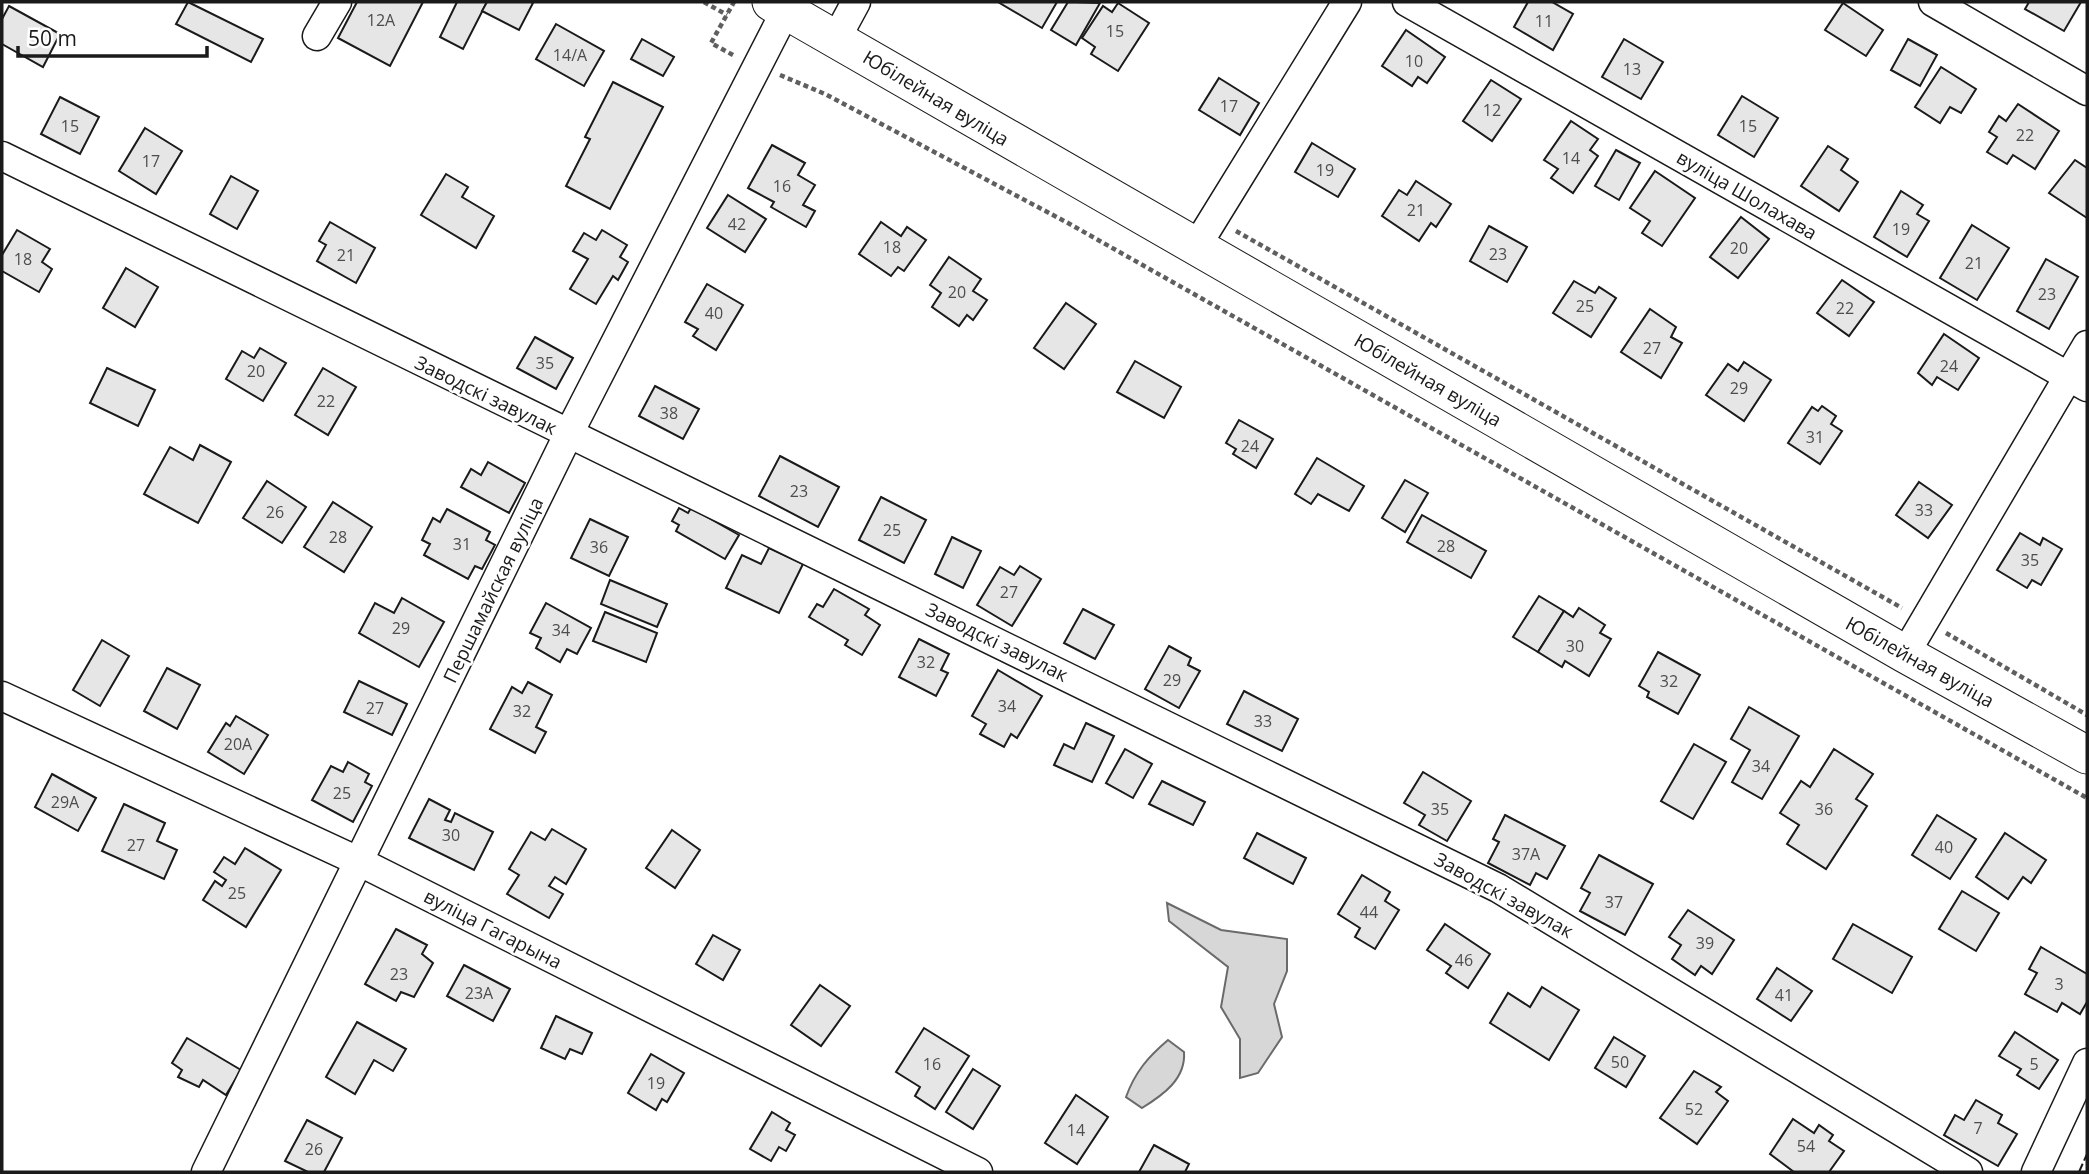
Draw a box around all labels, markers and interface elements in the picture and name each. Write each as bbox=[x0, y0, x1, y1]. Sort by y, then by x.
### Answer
house number: 12А bbox=[367, 9, 396, 31]
house number: 11 bbox=[1535, 10, 1553, 32]
scale bar bbox=[18, 14, 206, 58]
house number: 15 bbox=[1106, 20, 1124, 42]
text: 50 m bbox=[28, 24, 77, 52]
house number: 14/А bbox=[553, 44, 588, 66]
street label: Юбілейная вуліца bbox=[858, 44, 1014, 152]
house number: 10 bbox=[1405, 50, 1423, 72]
house number: 13 bbox=[1623, 58, 1641, 80]
house number: 17 bbox=[1220, 95, 1238, 117]
house number: 12 bbox=[1483, 99, 1501, 121]
house number: 15 bbox=[61, 115, 79, 137]
house number: 15 bbox=[1739, 115, 1757, 137]
house number: 22 bbox=[2016, 124, 2034, 146]
street label: вуліца Шолахава bbox=[1672, 144, 1822, 246]
house number: 14 bbox=[1562, 147, 1580, 169]
house number: 17 bbox=[142, 150, 160, 172]
house number: 19 bbox=[1316, 159, 1334, 181]
house number: 16 bbox=[773, 175, 791, 197]
house number: 21 bbox=[1407, 199, 1425, 221]
house number: 42 bbox=[728, 213, 746, 235]
house number: 19 bbox=[1892, 218, 1910, 240]
house number: 18 bbox=[883, 236, 901, 258]
house number: 20 bbox=[1730, 237, 1748, 259]
house number: 23 bbox=[1489, 243, 1507, 265]
house number: 21 bbox=[337, 244, 355, 266]
house number: 18 bbox=[14, 248, 32, 270]
house number: 21 bbox=[1965, 252, 1983, 274]
house number: 20 bbox=[948, 281, 966, 303]
house number: 23 bbox=[2038, 283, 2056, 305]
house number: 25 bbox=[1576, 295, 1594, 317]
house number: 22 bbox=[1836, 297, 1854, 319]
house number: 40 bbox=[705, 302, 723, 324]
street label: Юбілейная вуліца bbox=[1350, 327, 1506, 433]
house number: 27 bbox=[1643, 337, 1661, 359]
street label: Заводскі завулак bbox=[411, 349, 561, 441]
house number: 35 bbox=[536, 352, 554, 374]
house number: 24 bbox=[1940, 355, 1958, 377]
house number: 20 bbox=[247, 360, 265, 382]
house number: 29 bbox=[1730, 377, 1748, 399]
house number: 22 bbox=[317, 390, 335, 412]
house number: 38 bbox=[660, 402, 678, 424]
house number: 31 bbox=[1806, 426, 1824, 448]
house number: 24 bbox=[1241, 435, 1259, 457]
house number: 23 bbox=[790, 480, 808, 502]
street label: Першамайская вуліца bbox=[437, 493, 549, 687]
house number: 33 bbox=[1915, 499, 1933, 521]
house number: 26 bbox=[266, 501, 284, 523]
house number: 25 bbox=[883, 519, 901, 541]
house number: 28 bbox=[329, 526, 347, 548]
house number: 31 bbox=[453, 533, 471, 555]
house number: 28 bbox=[1437, 535, 1455, 557]
house number: 36 bbox=[590, 536, 608, 558]
house number: 35 bbox=[2021, 549, 2039, 571]
house number: 27 bbox=[1000, 581, 1018, 603]
street label: Заводскі завулак bbox=[922, 596, 1072, 688]
street label: Юбілейная вуліца bbox=[1841, 610, 1999, 714]
house number: 29 bbox=[392, 617, 410, 639]
house number: 34 bbox=[552, 619, 570, 641]
house number: 30 bbox=[1566, 635, 1584, 657]
house number: 32 bbox=[917, 651, 935, 673]
house number: 29 bbox=[1163, 669, 1181, 691]
house number: 32 bbox=[1660, 670, 1678, 692]
house number: 34 bbox=[998, 695, 1016, 717]
house number: 27 bbox=[366, 697, 384, 719]
house number: 32 bbox=[513, 700, 531, 722]
house number: 33 bbox=[1254, 710, 1272, 732]
house number: 20А bbox=[224, 733, 253, 755]
house number: 34 bbox=[1752, 755, 1770, 777]
house number: 25 bbox=[333, 782, 351, 804]
house number: 29А bbox=[51, 791, 80, 813]
house number: 35 bbox=[1431, 798, 1449, 820]
house number: 36 bbox=[1815, 798, 1833, 820]
house number: 30 bbox=[442, 824, 460, 846]
house number: 27 bbox=[127, 834, 145, 856]
house number: 40 bbox=[1935, 836, 1953, 858]
house number: 37А bbox=[1512, 843, 1541, 865]
street label: Заводскі завулак bbox=[1430, 846, 1578, 944]
house number: 25 bbox=[228, 882, 246, 904]
street label: вуліца Гагарына bbox=[420, 883, 566, 975]
house number: 37 bbox=[1605, 891, 1623, 913]
house number: 44 bbox=[1360, 901, 1378, 923]
house number: 39 bbox=[1696, 932, 1714, 954]
house number: 46 bbox=[1455, 949, 1473, 971]
house number: 23 bbox=[390, 963, 408, 985]
house number: 3 bbox=[2054, 973, 2064, 995]
house number: 23А bbox=[465, 982, 494, 1004]
house number: 41 bbox=[1775, 984, 1793, 1006]
house number: 50 bbox=[1611, 1051, 1629, 1073]
house number: 16 bbox=[923, 1053, 941, 1075]
house number: 5 bbox=[2029, 1053, 2039, 1075]
house number: 19 bbox=[647, 1072, 665, 1094]
house number: 52 bbox=[1685, 1098, 1703, 1120]
house number: 7 bbox=[1973, 1117, 1983, 1139]
house number: 14 bbox=[1067, 1119, 1085, 1141]
house number: 54 bbox=[1797, 1135, 1815, 1157]
house number: 26 bbox=[305, 1138, 323, 1160]

